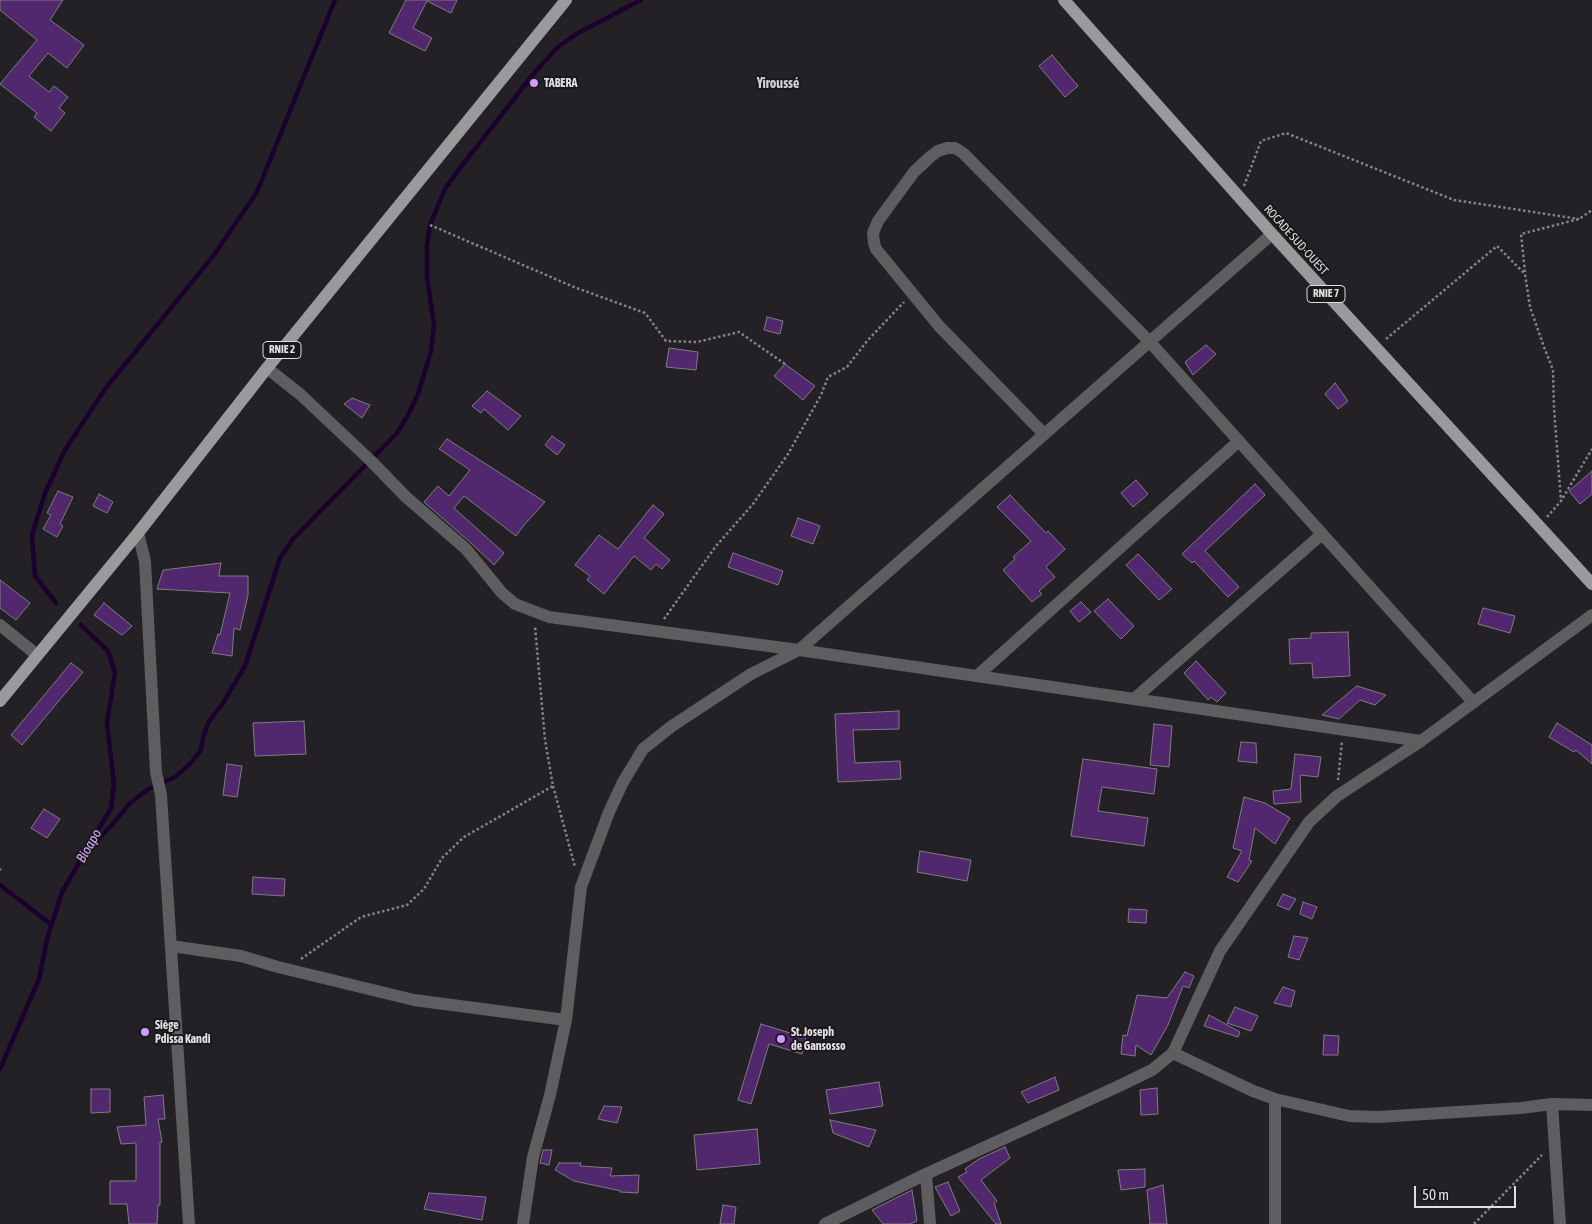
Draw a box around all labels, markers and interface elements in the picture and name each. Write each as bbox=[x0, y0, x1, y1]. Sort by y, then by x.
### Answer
place label: TABERA bbox=[544, 76, 577, 90]
district label: Yiroussé bbox=[757, 76, 799, 92]
marker: TABERA bbox=[528, 77, 540, 89]
street label: ROCADE SUD-OUEST bbox=[1261, 202, 1331, 278]
road number: RNIE 7 bbox=[1307, 286, 1345, 302]
road number: RNIE 2 bbox=[263, 342, 301, 358]
water label: Bioapo bbox=[73, 826, 105, 866]
place label: Siège Pdissa Kandi bbox=[155, 1018, 210, 1046]
place label: St. Joseph de Gansosso bbox=[791, 1025, 846, 1053]
marker: Siège Pdissa Kandi bbox=[139, 1026, 151, 1038]
marker: St. Joseph de Gansosso bbox=[775, 1033, 787, 1045]
scale bar bbox=[1417, 1176, 1520, 1208]
text: 50 m bbox=[1422, 1186, 1449, 1203]

